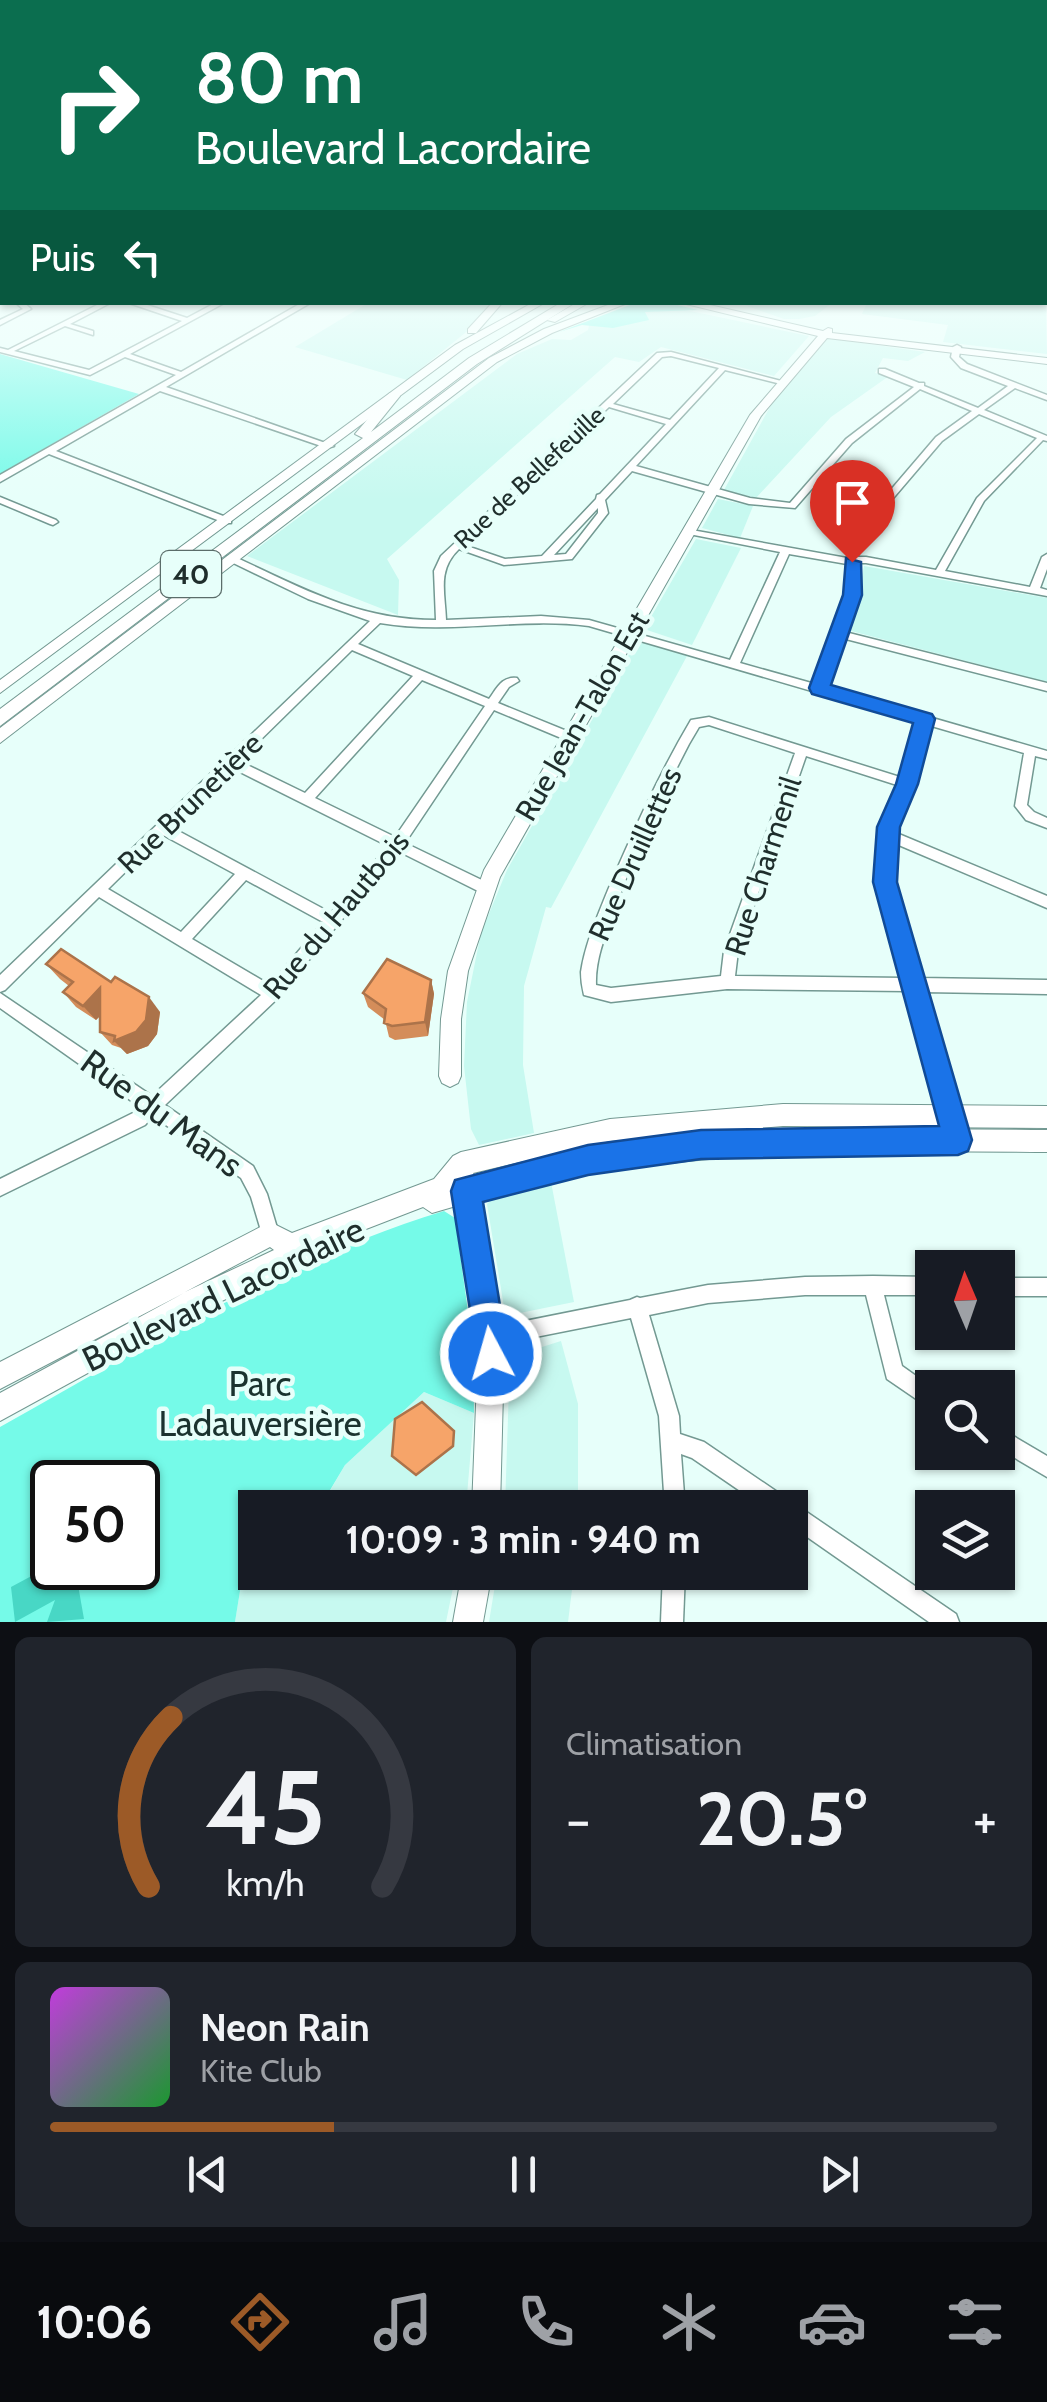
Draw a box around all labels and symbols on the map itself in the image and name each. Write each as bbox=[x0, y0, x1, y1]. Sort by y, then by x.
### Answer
street label: Rue de Bellefeuille bbox=[448, 400, 610, 554]
pin bbox=[810, 460, 895, 563]
road number: 40 bbox=[161, 551, 221, 597]
street label: Rue Jean-Talon Est bbox=[507, 605, 657, 827]
street label: Rue Brunetière bbox=[110, 725, 270, 881]
street label: Rue Druillettes bbox=[580, 762, 690, 946]
street label: Rue Charmenil bbox=[717, 772, 809, 960]
street label: Rue du Hautbois bbox=[255, 824, 417, 1006]
street label: Rue du Mans bbox=[73, 1040, 251, 1186]
street label: Boulevard Lacordaire bbox=[75, 1207, 371, 1381]
north arrow bbox=[915, 1250, 1015, 1350]
position arrow bbox=[439, 1302, 543, 1406]
park label: Parc Ladauversière bbox=[158, 1362, 362, 1445]
speed limit sign: 50 bbox=[30, 1460, 160, 1590]

